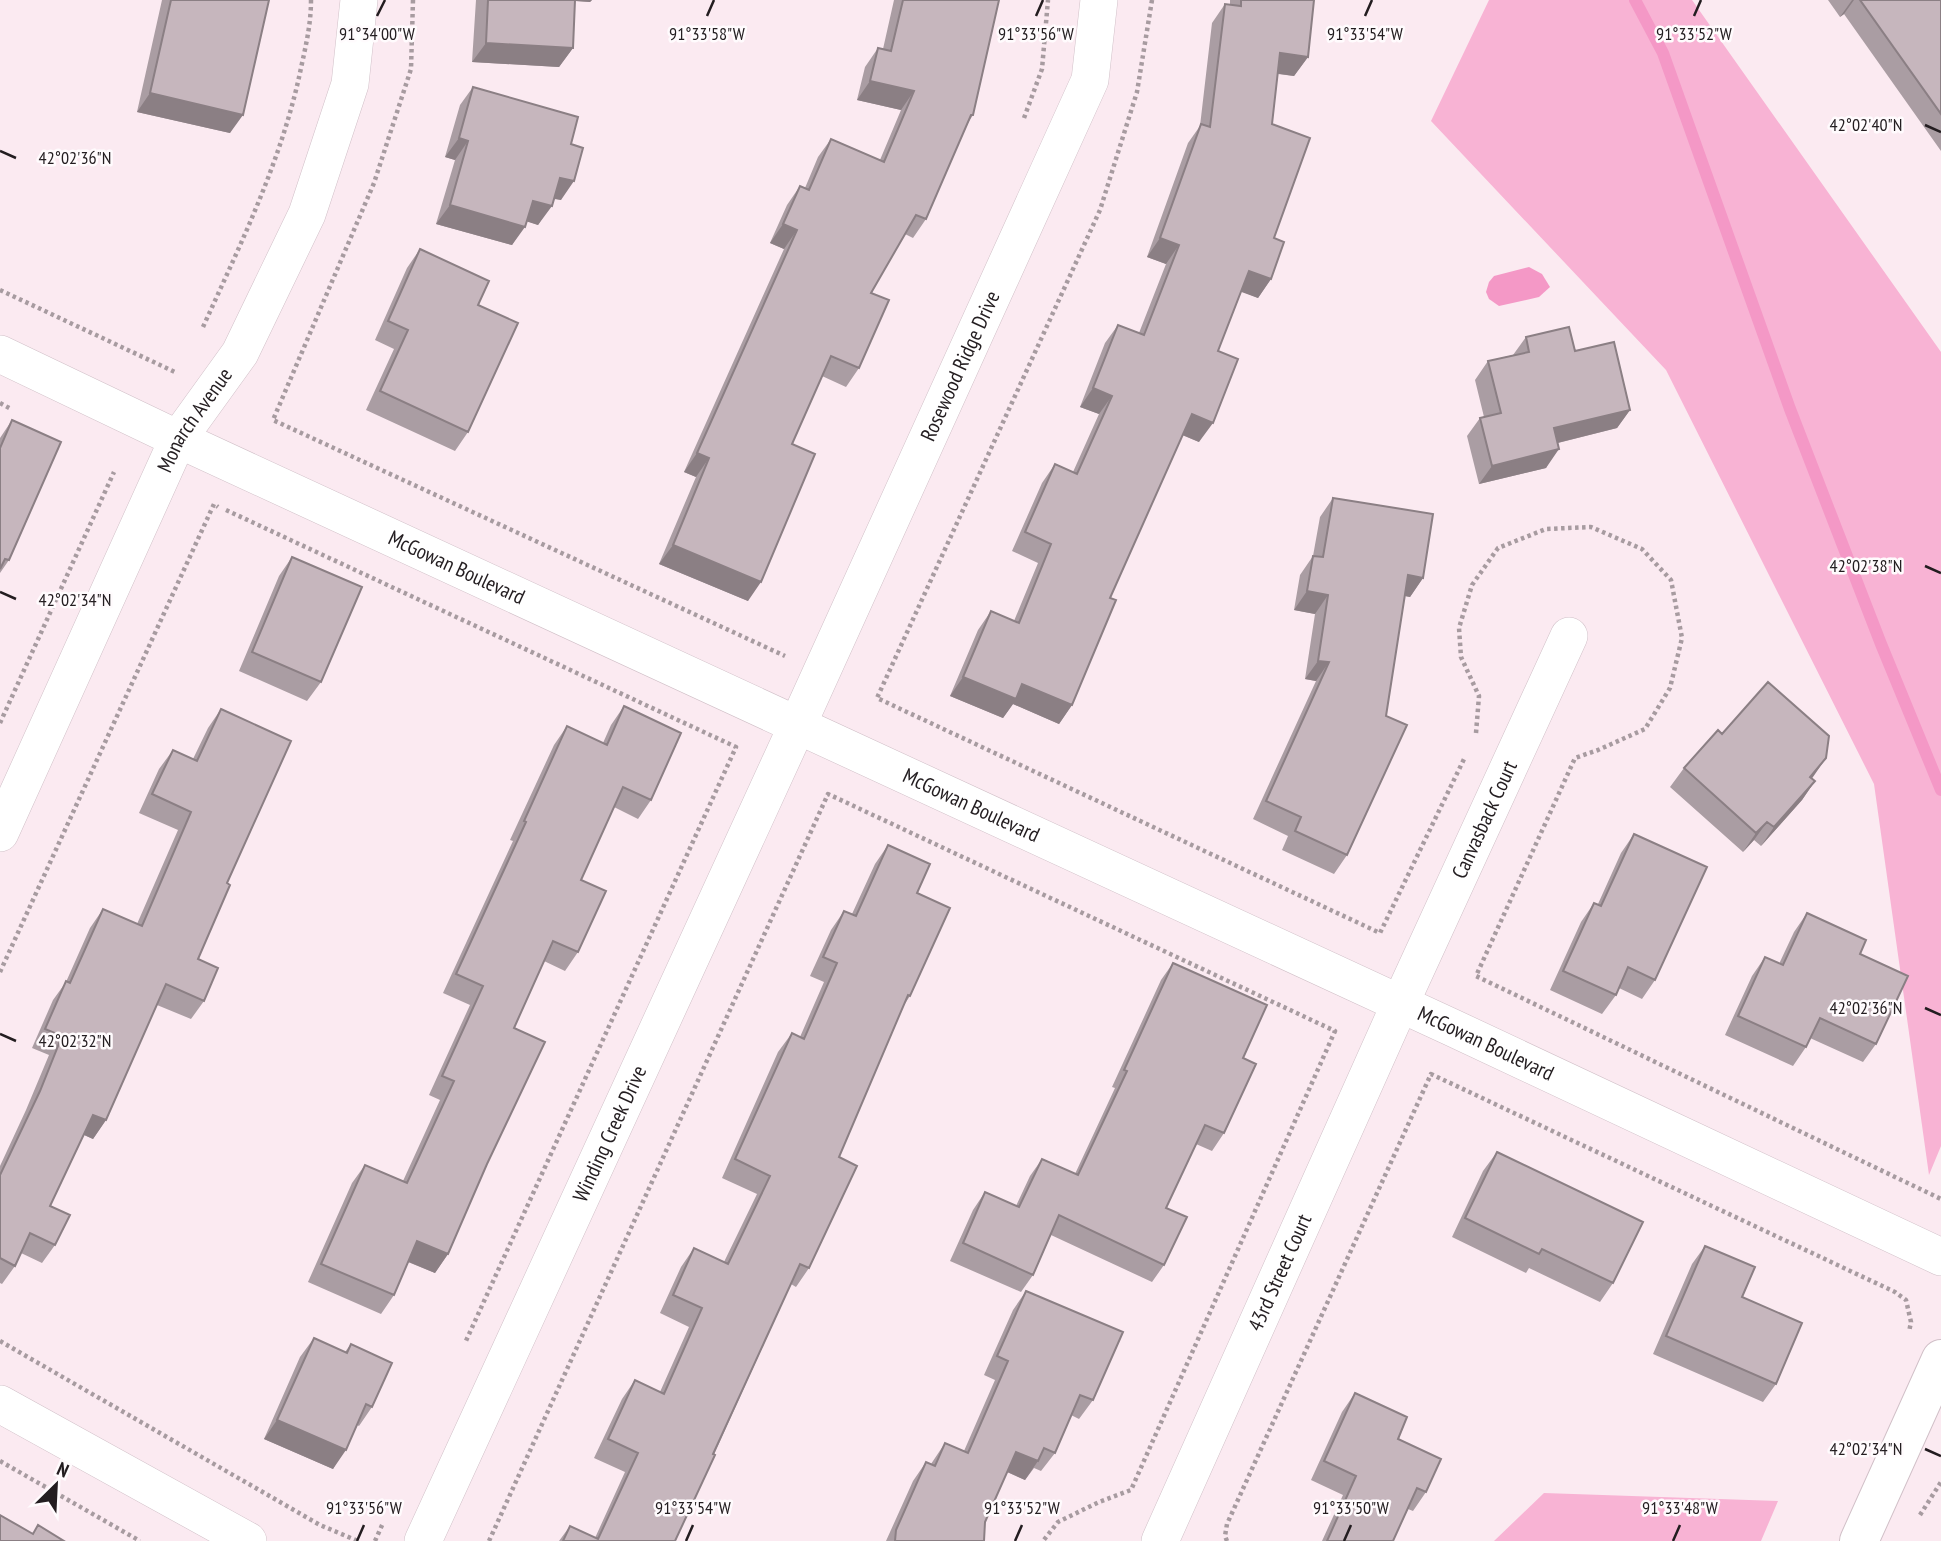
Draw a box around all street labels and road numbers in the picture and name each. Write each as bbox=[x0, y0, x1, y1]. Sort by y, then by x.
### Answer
street label: Rosewood Ridge Drive bbox=[914, 286, 1006, 445]
street label: Monarch Avenue bbox=[151, 362, 238, 476]
street label: McGowan Boulevard bbox=[384, 524, 529, 610]
street label: Canvasback Court bbox=[1445, 756, 1523, 883]
street label: McGowan Boulevard bbox=[899, 762, 1044, 848]
street label: McGowan Boulevard bbox=[1414, 1000, 1558, 1086]
street label: Winding Creek Drive bbox=[566, 1061, 652, 1206]
street label: 43rd Street Court bbox=[1242, 1209, 1318, 1335]

